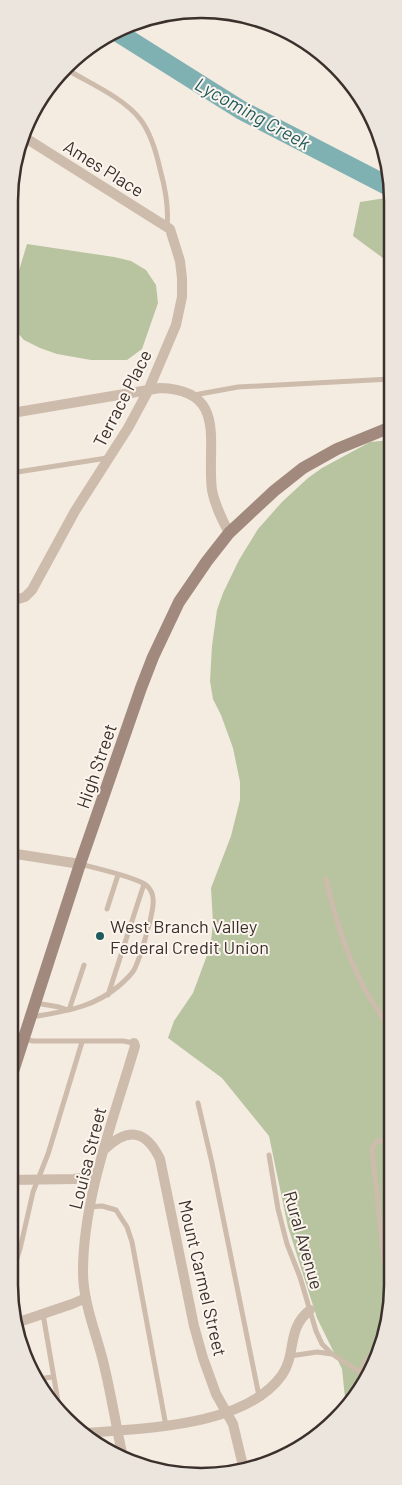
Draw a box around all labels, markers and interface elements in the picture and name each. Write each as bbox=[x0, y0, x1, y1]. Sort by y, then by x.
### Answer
water label: Lycoming Creek bbox=[191, 72, 315, 154]
street label: Ames Place bbox=[60, 135, 148, 201]
street label: Terrace Place bbox=[88, 346, 156, 450]
street label: High Street bbox=[71, 721, 121, 811]
place label: West Branch Valley Federal Credit Union bbox=[110, 915, 269, 958]
marker: West Branch Valley Federal Credit Union bbox=[94, 930, 106, 942]
street label: Louisa Street bbox=[64, 1104, 110, 1212]
street label: Rural Avenue bbox=[279, 1188, 329, 1292]
street label: Mount Carmel Street bbox=[174, 1198, 232, 1358]

